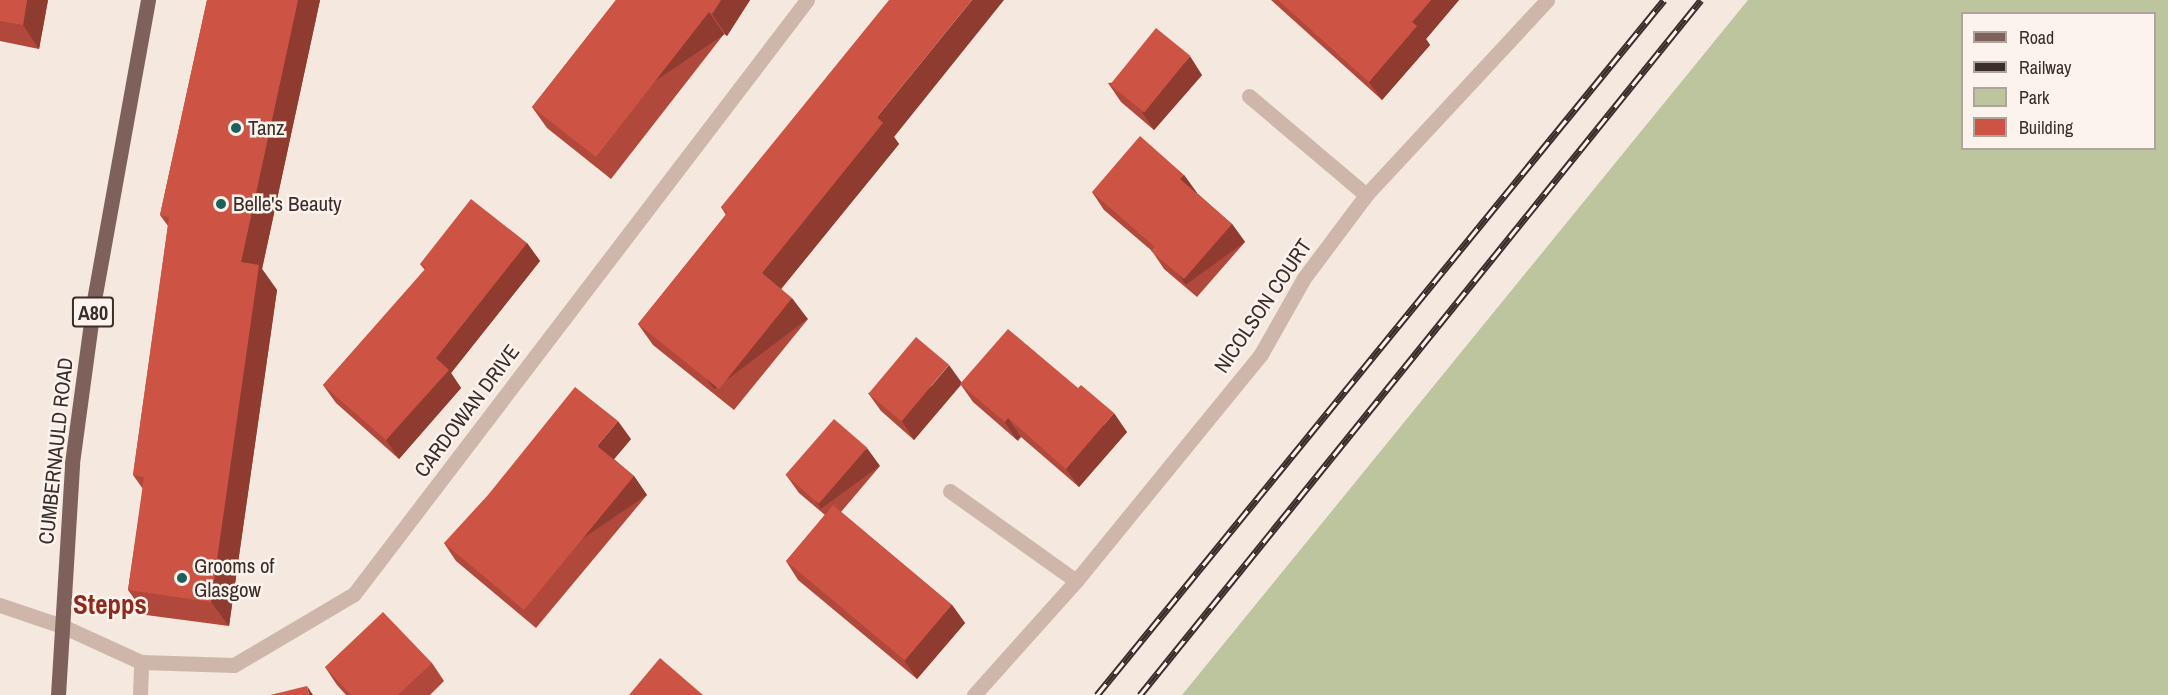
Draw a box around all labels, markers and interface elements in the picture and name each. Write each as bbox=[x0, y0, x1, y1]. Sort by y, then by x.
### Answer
legend bbox=[1961, 12, 2156, 150]
text: Road bbox=[2019, 25, 2054, 50]
text: Railway bbox=[2019, 55, 2072, 80]
text: Park bbox=[2019, 85, 2049, 110]
place label: Tanz bbox=[248, 115, 285, 141]
text: Building bbox=[2019, 115, 2073, 140]
marker: Tanz bbox=[229, 121, 243, 135]
place label: Belle's Beauty bbox=[233, 191, 342, 217]
marker: Belle's Beauty bbox=[214, 197, 228, 211]
street label: NICOLSON COURT bbox=[1209, 234, 1317, 378]
road number: A80 bbox=[70, 295, 116, 329]
street label: CARDOWAN DRIVE bbox=[409, 340, 525, 482]
street label: CUMBERNAULD ROAD bbox=[34, 356, 78, 546]
place label: Grooms of Glasgow bbox=[194, 553, 274, 603]
marker: Grooms of Glasgow bbox=[175, 571, 189, 585]
district label: Stepps bbox=[73, 589, 147, 621]

